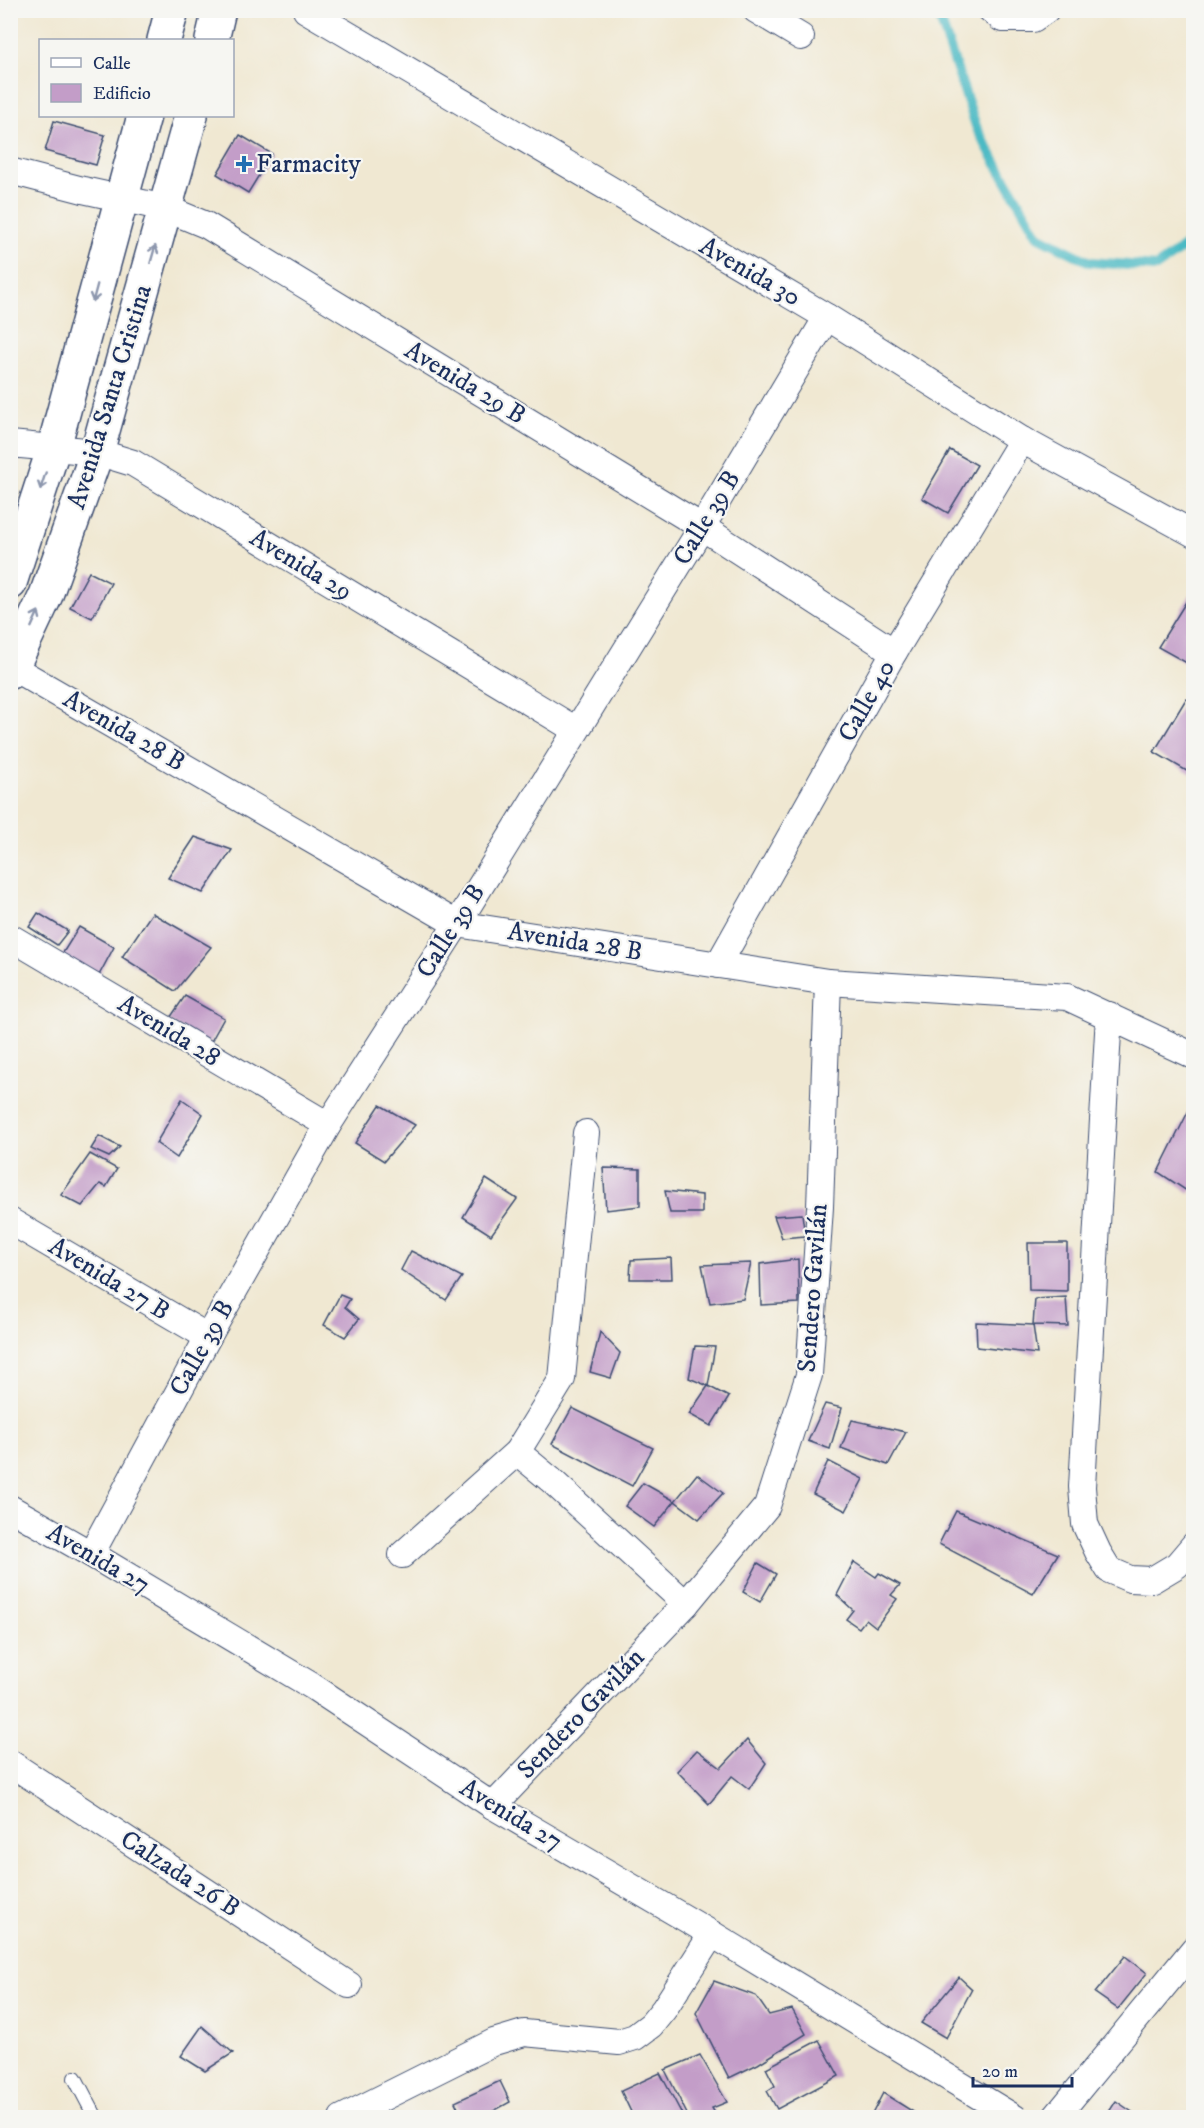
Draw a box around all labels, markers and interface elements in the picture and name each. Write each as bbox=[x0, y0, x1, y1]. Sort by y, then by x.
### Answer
legend bbox=[39, 39, 234, 117]
text: Calle bbox=[93, 53, 131, 75]
text: Edificio bbox=[93, 83, 151, 105]
place label: Farmacity bbox=[256, 148, 362, 181]
marker: Farmacity bbox=[237, 157, 251, 171]
street label: Avenida 30 bbox=[693, 230, 807, 314]
one-way arrow bbox=[147, 245, 159, 264]
street label: Avenida Santa Cristina bbox=[60, 281, 160, 513]
one-way arrow bbox=[89, 284, 100, 303]
street label: Avenida 29 B bbox=[398, 334, 532, 432]
street label: Calle 39 B bbox=[666, 465, 748, 571]
one-way arrow bbox=[37, 471, 48, 490]
street label: Avenida 29 bbox=[244, 522, 358, 608]
one-way arrow bbox=[30, 610, 41, 629]
street label: Calle 40 bbox=[831, 654, 903, 748]
street label: Avenida 28 B bbox=[57, 683, 191, 779]
street label: Calle 39 B bbox=[409, 878, 493, 984]
street label: Avenida 28 B bbox=[505, 915, 645, 969]
street label: Avenida 28 bbox=[112, 988, 226, 1074]
street label: Sendero Gavilán bbox=[791, 1202, 835, 1374]
street label: Avenida 27 B bbox=[42, 1230, 176, 1328]
street label: Calle 39 B bbox=[162, 1294, 242, 1402]
street label: Avenida 27 bbox=[40, 1516, 156, 1602]
street label: Sendero Gavilán bbox=[510, 1641, 652, 1786]
street label: Avenida 27 bbox=[454, 1772, 568, 1858]
street label: Calzada 26 B bbox=[114, 1823, 246, 1925]
scale bar bbox=[973, 2050, 1072, 2088]
text: 20 m bbox=[982, 2061, 1018, 2083]

